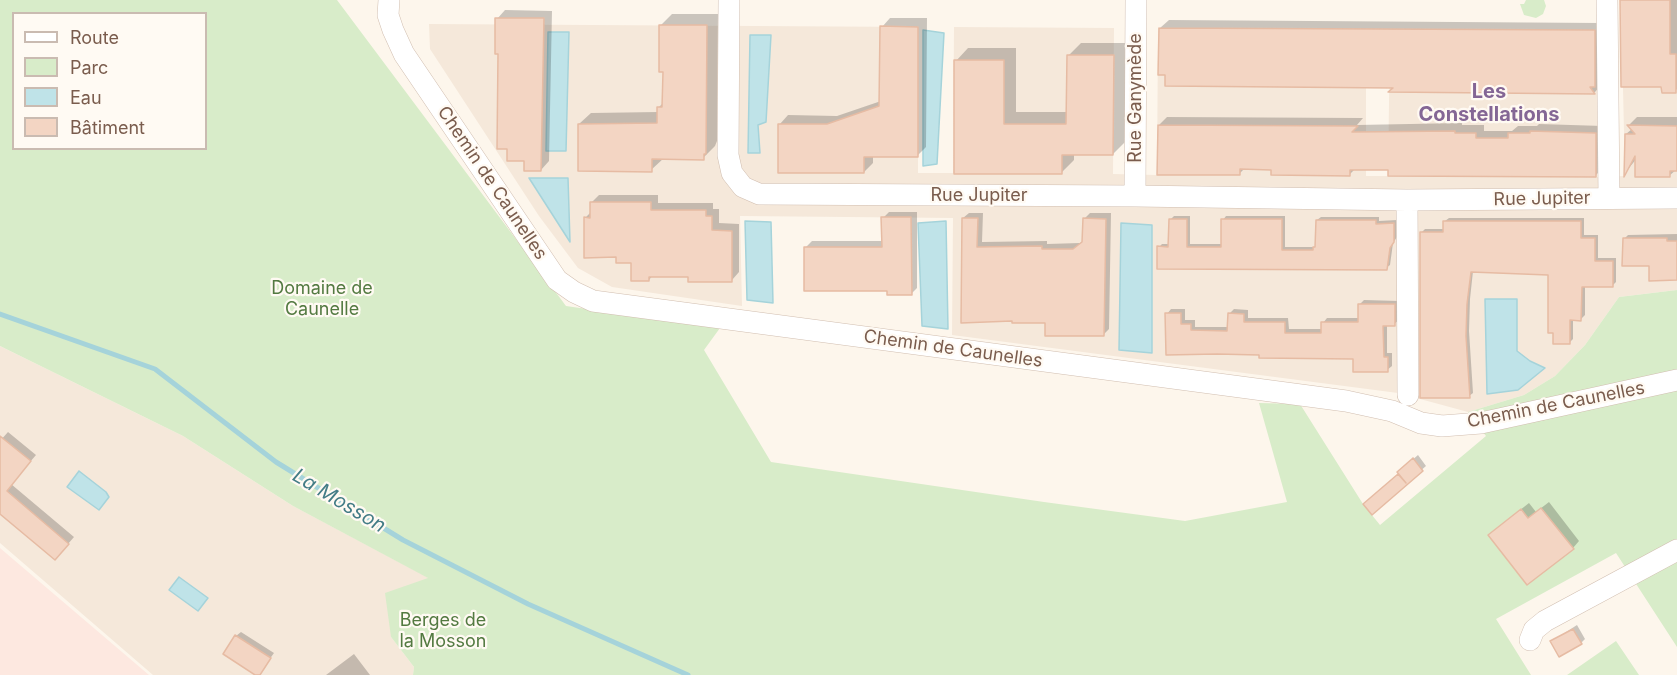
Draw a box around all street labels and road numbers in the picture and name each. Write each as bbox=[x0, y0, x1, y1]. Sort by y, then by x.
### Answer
street label: Rue Ganymède bbox=[1125, 33, 1147, 163]
street label: Chemin de Caunelles bbox=[433, 102, 551, 264]
street label: Rue Jupiter bbox=[930, 185, 1028, 207]
street label: Rue Jupiter bbox=[1493, 187, 1591, 211]
street label: Chemin de Caunelles bbox=[862, 326, 1044, 372]
street label: Chemin de Caunelles bbox=[1465, 377, 1647, 433]

